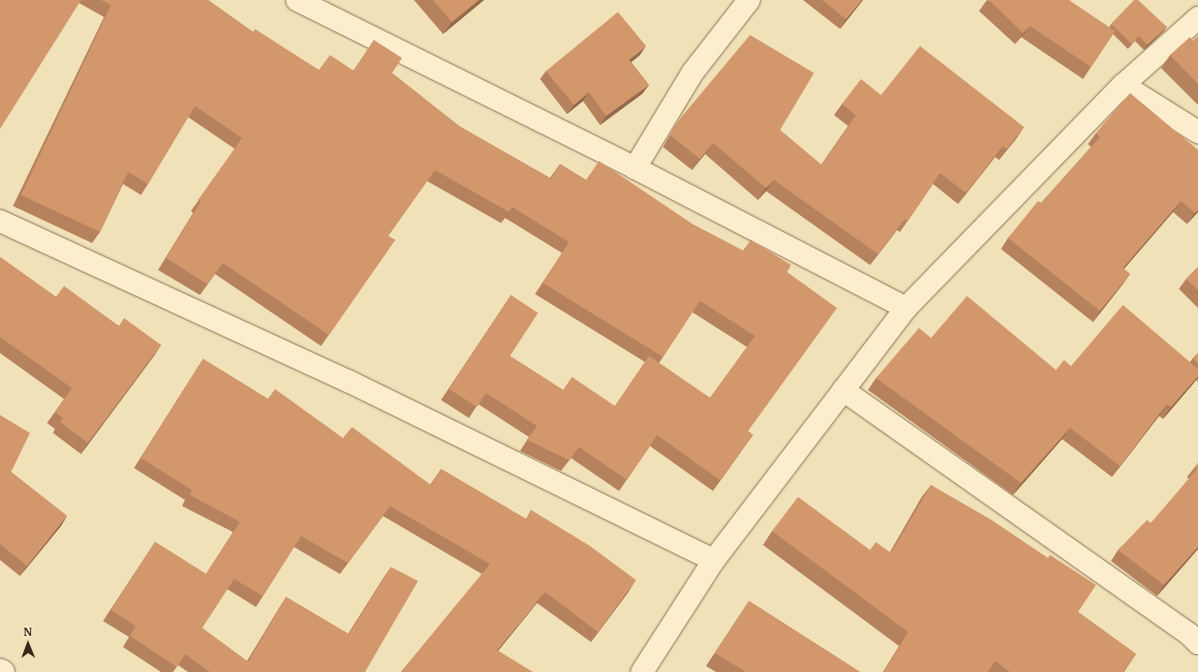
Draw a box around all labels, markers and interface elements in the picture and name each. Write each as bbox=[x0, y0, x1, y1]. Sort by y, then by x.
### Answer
north arrow bbox=[8, 624, 48, 664]
text: N bbox=[23, 625, 32, 639]

